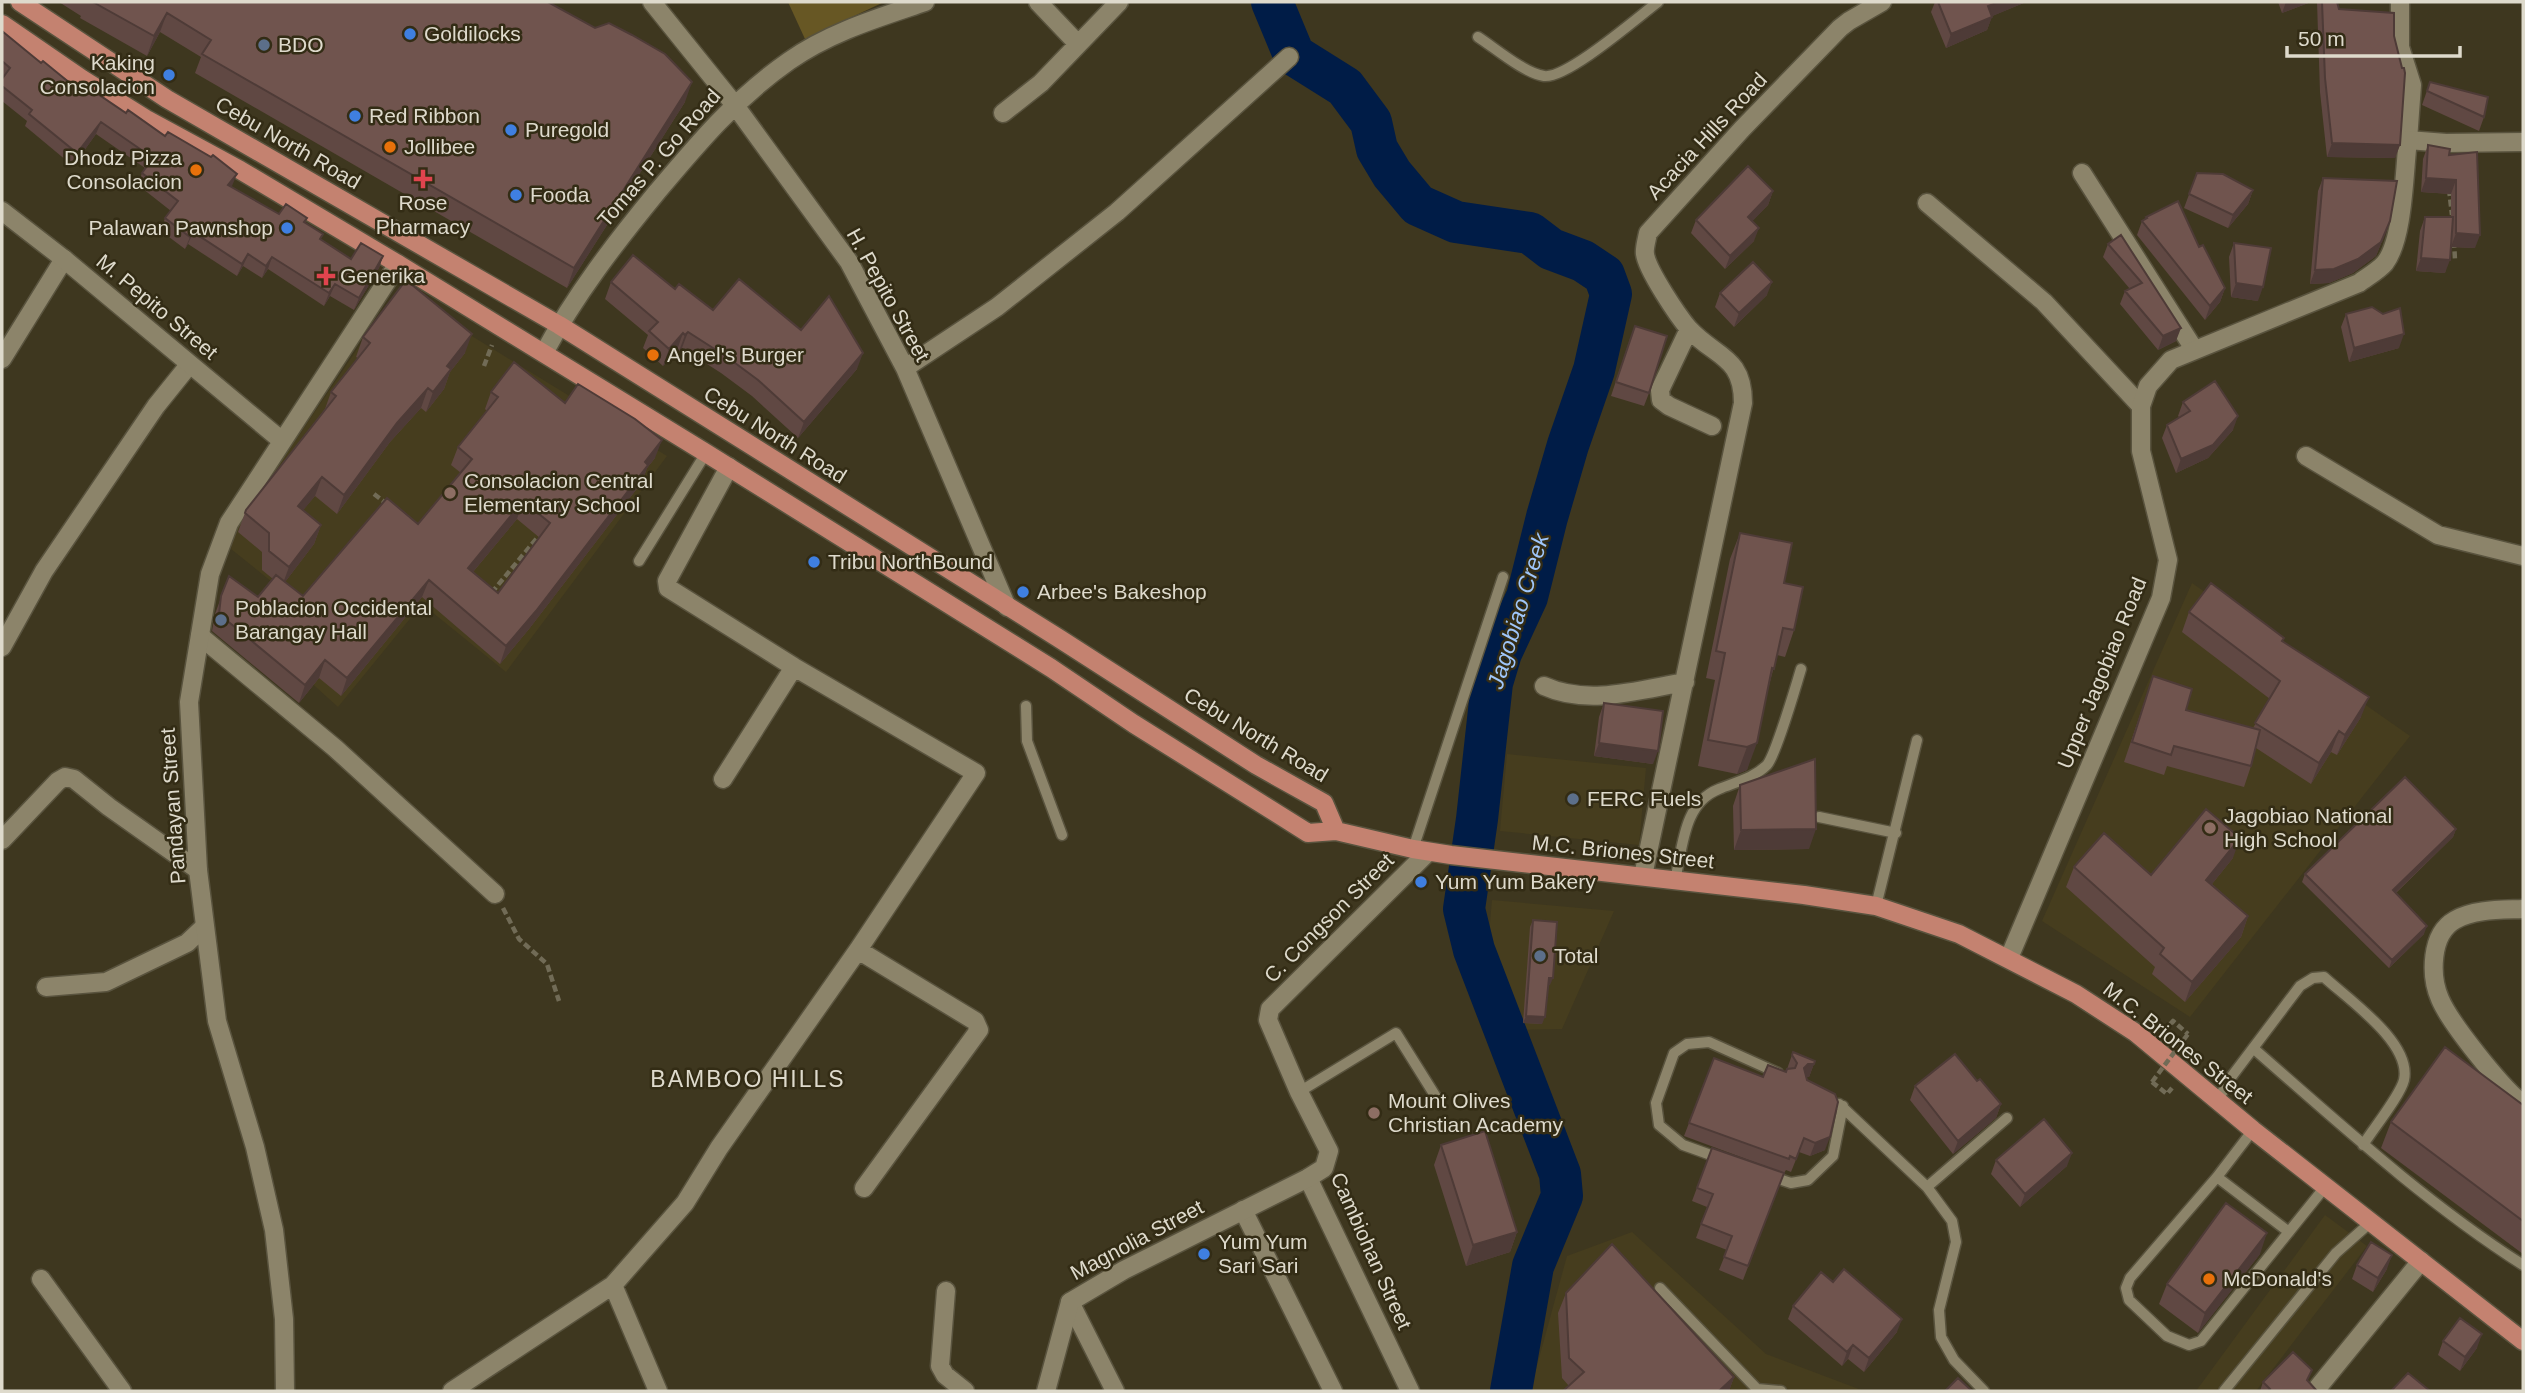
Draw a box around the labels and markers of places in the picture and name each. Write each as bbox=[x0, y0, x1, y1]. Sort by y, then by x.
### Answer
place label: Goldilocks bbox=[424, 22, 521, 45]
marker: Goldilocks bbox=[402, 26, 418, 42]
place label: BDO bbox=[278, 33, 324, 56]
marker: BDO bbox=[256, 37, 272, 53]
place label: Kaking Consolacion bbox=[39, 51, 155, 98]
marker: Kaking Consolacion bbox=[161, 67, 177, 83]
place label: Red Ribbon bbox=[369, 104, 480, 127]
marker: Red Ribbon bbox=[347, 108, 363, 124]
place label: Puregold bbox=[525, 118, 609, 141]
marker: Puregold bbox=[503, 122, 519, 138]
place label: Jollibee bbox=[404, 135, 475, 158]
marker: Jollibee bbox=[382, 139, 398, 155]
place label: Dhodz Pizza Consolacion bbox=[64, 146, 182, 193]
marker: Dhodz Pizza Consolacion bbox=[188, 162, 204, 178]
marker: Rose Pharmacy bbox=[415, 171, 431, 187]
place label: Fooda bbox=[530, 183, 590, 206]
marker: Fooda bbox=[508, 187, 524, 203]
place label: Rose Pharmacy bbox=[376, 191, 471, 238]
place label: Palawan Pawnshop bbox=[89, 216, 273, 239]
marker: Palawan Pawnshop bbox=[279, 220, 295, 236]
place label: Generika bbox=[340, 264, 426, 287]
marker: Generika bbox=[318, 268, 334, 284]
place label: Angel's Burger bbox=[667, 343, 804, 366]
marker: Angel's Burger bbox=[645, 347, 661, 363]
place label: Consolacion Central Elementary School bbox=[464, 469, 653, 516]
marker: Consolacion Central Elementary School bbox=[442, 485, 458, 501]
place label: Tribu NorthBound bbox=[828, 550, 993, 573]
marker: Tribu NorthBound bbox=[806, 554, 822, 570]
place label: Arbee's Bakeshop bbox=[1037, 580, 1207, 603]
marker: Arbee's Bakeshop bbox=[1015, 584, 1031, 600]
place label: Poblacion Occidental Barangay Hall bbox=[235, 596, 432, 643]
marker: Poblacion Occidental Barangay Hall bbox=[213, 612, 229, 628]
place label: FERC Fuels bbox=[1587, 787, 1701, 810]
marker: FERC Fuels bbox=[1565, 791, 1581, 807]
place label: Jagobiao National High School bbox=[2224, 804, 2392, 851]
marker: Jagobiao National High School bbox=[2202, 820, 2218, 836]
place label: Yum Yum Bakery bbox=[1435, 870, 1596, 893]
marker: Yum Yum Bakery bbox=[1413, 874, 1429, 890]
place label: Total bbox=[1554, 944, 1598, 967]
marker: Total bbox=[1532, 948, 1548, 964]
place label: Mount Olives Christian Academy bbox=[1388, 1089, 1564, 1136]
marker: Mount Olives Christian Academy bbox=[1366, 1105, 1382, 1121]
place label: Yum Yum Sari Sari bbox=[1218, 1230, 1308, 1277]
marker: Yum Yum Sari Sari bbox=[1196, 1246, 1212, 1262]
place label: McDonald's bbox=[2223, 1267, 2332, 1290]
marker: McDonald's bbox=[2201, 1271, 2217, 1287]

